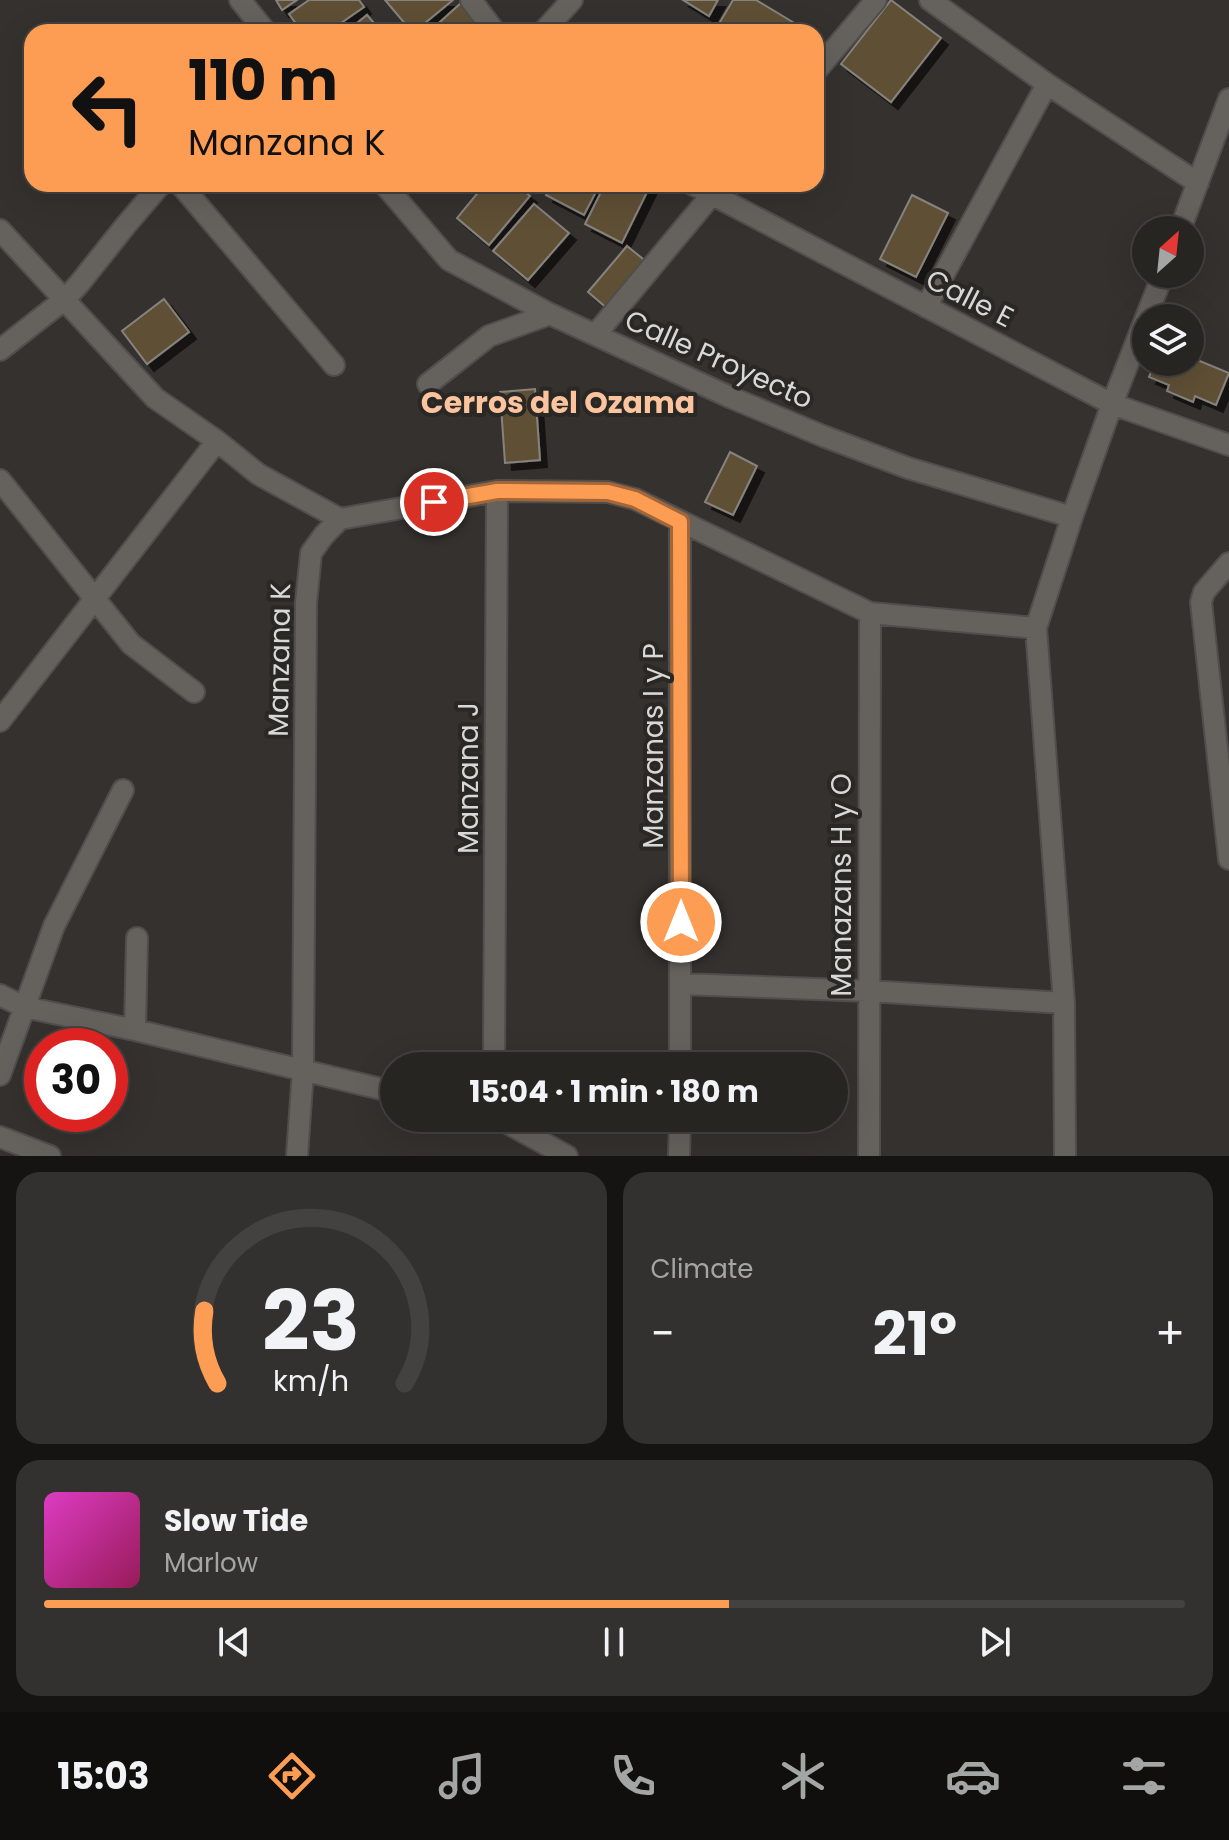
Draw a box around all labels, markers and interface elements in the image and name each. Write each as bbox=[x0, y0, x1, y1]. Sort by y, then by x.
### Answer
text: 110 m bbox=[188, 41, 338, 120]
icon: left bbox=[56, 56, 160, 160]
text: Manzana K bbox=[188, 117, 386, 168]
north arrow bbox=[1132, 216, 1204, 288]
map controls bbox=[1132, 216, 1204, 376]
street label: Calle E bbox=[919, 260, 1020, 337]
street label: Calle Proyecto bbox=[619, 301, 819, 418]
button: layers bbox=[1132, 304, 1204, 376]
district label: Cerros del Ozama bbox=[421, 381, 695, 424]
pin bbox=[400, 468, 468, 536]
icon: arrive bbox=[412, 480, 456, 524]
street label: Manzana K bbox=[259, 583, 300, 737]
street label: Manzanas I y P bbox=[634, 643, 673, 849]
street label: Manzana J bbox=[449, 702, 488, 854]
street label: Manazans H y O bbox=[822, 773, 861, 997]
position arrow bbox=[639, 880, 723, 964]
speed limit sign: 30 bbox=[24, 1028, 128, 1132]
text: 15:04 · 1 min · 180 m bbox=[469, 1070, 759, 1113]
text: Climate bbox=[651, 1251, 753, 1287]
text: 23 bbox=[262, 1263, 360, 1379]
text: 21° bbox=[873, 1292, 957, 1376]
text: − bbox=[651, 1303, 675, 1364]
text: + bbox=[1155, 1303, 1185, 1364]
text: km/h bbox=[273, 1361, 349, 1401]
text: Slow Tide bbox=[164, 1499, 308, 1542]
text: Marlow bbox=[164, 1545, 258, 1581]
icon: previous bbox=[212, 1620, 256, 1664]
icon: pause bbox=[592, 1620, 636, 1664]
icon: next bbox=[973, 1620, 1017, 1664]
icon: directions bbox=[264, 1748, 320, 1804]
icon: music bbox=[434, 1748, 490, 1804]
icon: phone bbox=[605, 1748, 661, 1804]
icon: climate bbox=[775, 1748, 831, 1804]
icon: car bbox=[945, 1748, 1001, 1804]
icon: filters bbox=[1116, 1748, 1172, 1804]
text: 15:03 bbox=[57, 1751, 150, 1802]

